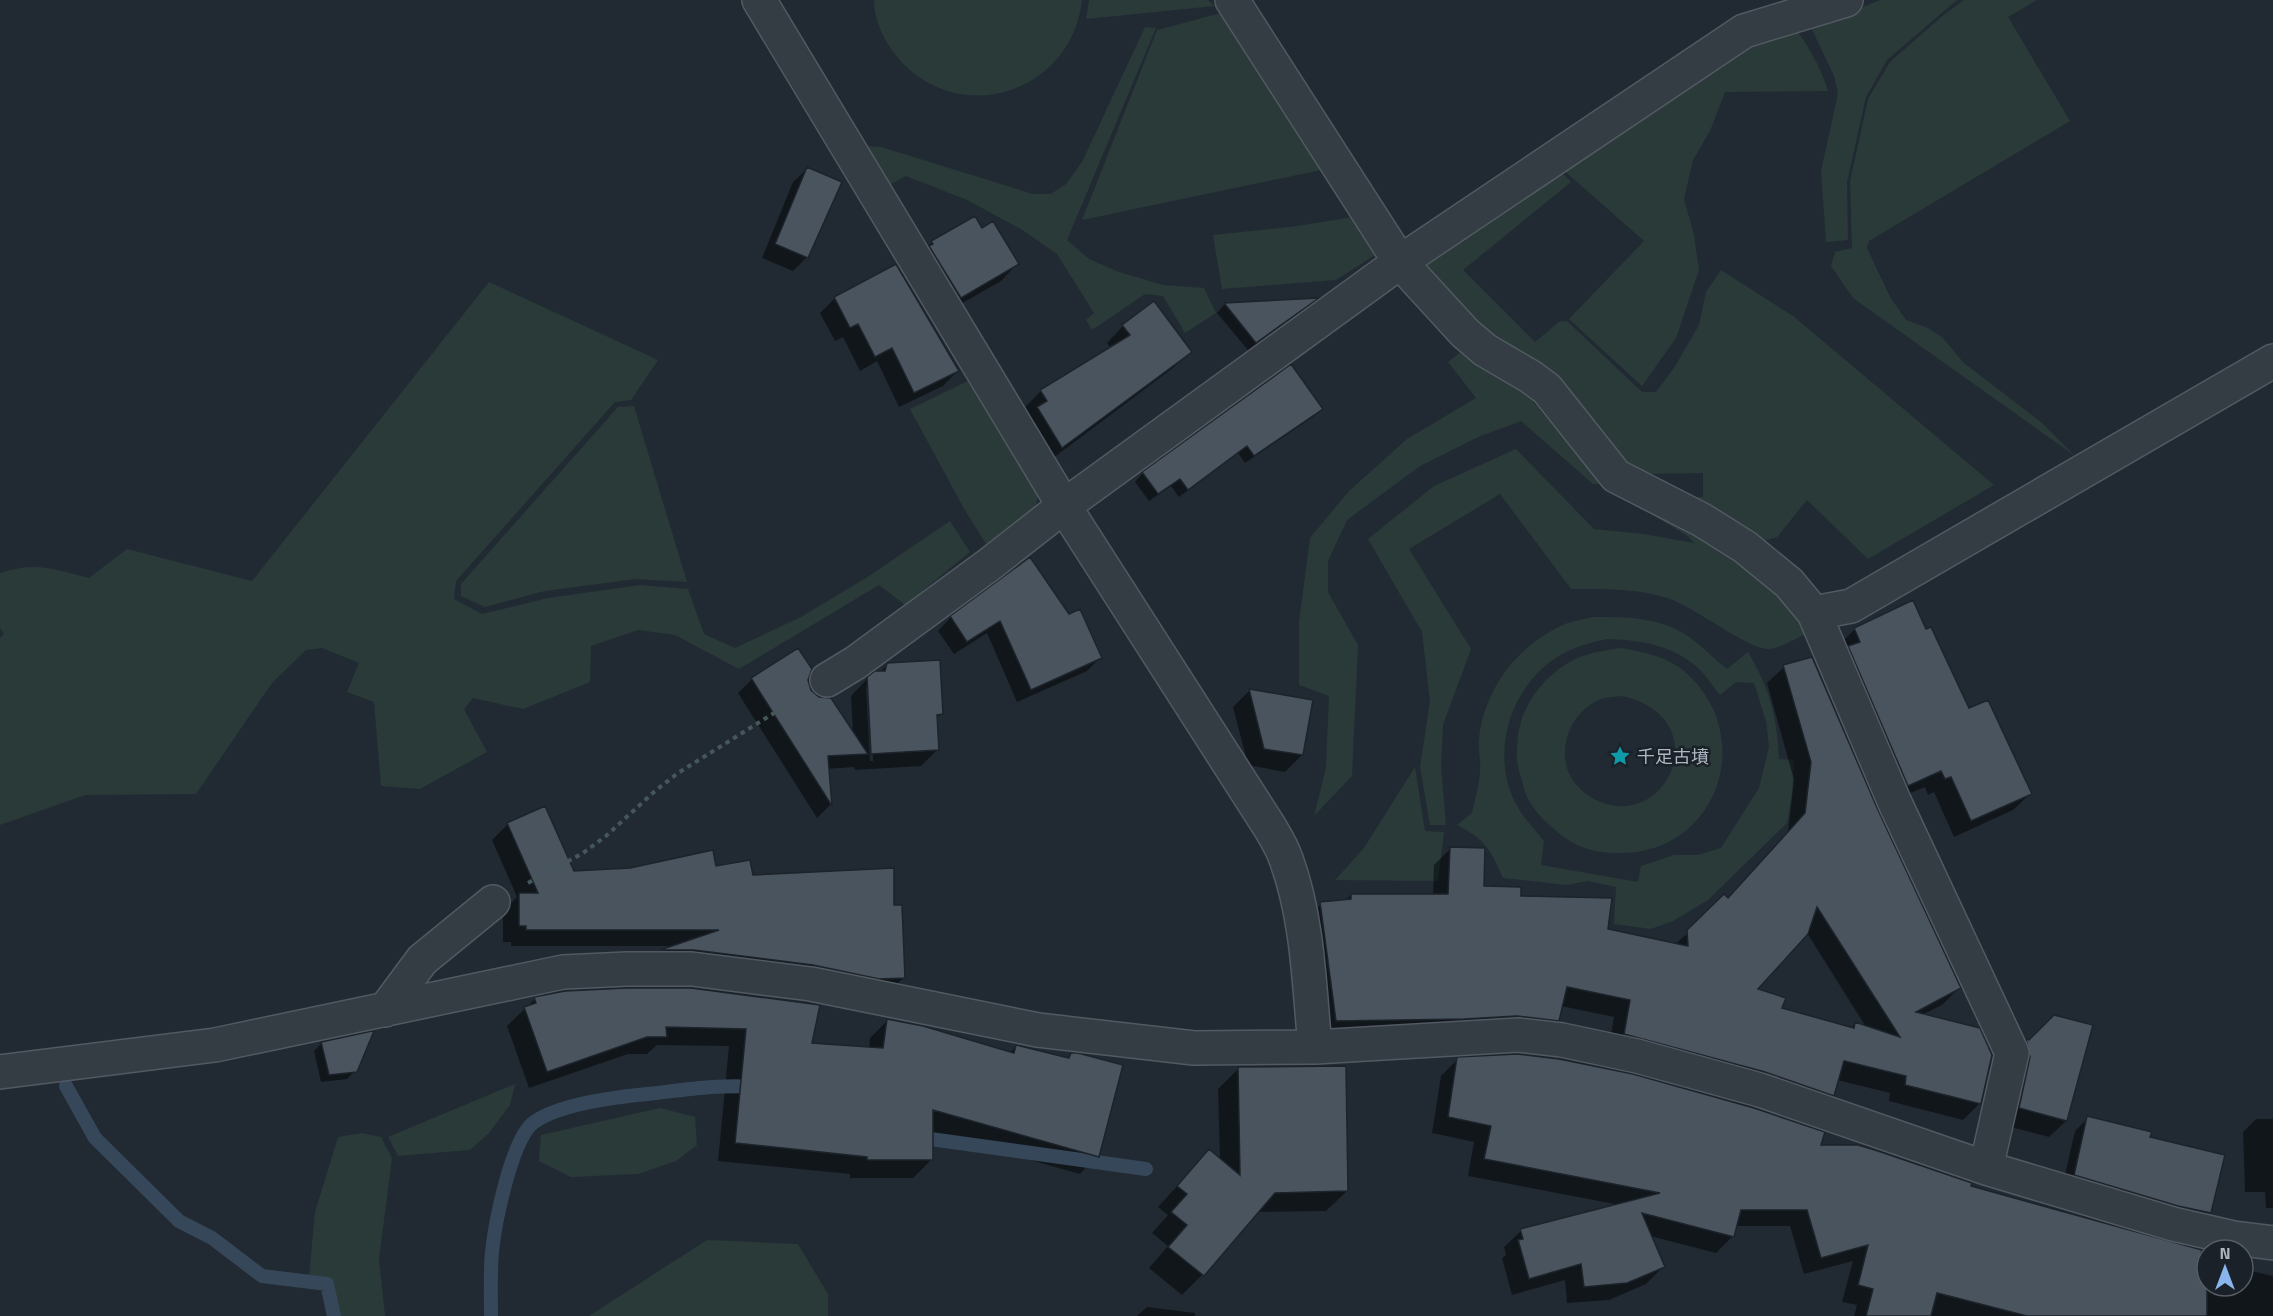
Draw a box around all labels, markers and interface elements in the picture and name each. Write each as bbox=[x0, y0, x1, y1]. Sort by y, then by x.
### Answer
place label: 千足古墳 bbox=[1637, 743, 1709, 770]
place icon: 千足古墳 bbox=[1608, 744, 1632, 768]
north arrow bbox=[2195, 1238, 2255, 1298]
text: N bbox=[2219, 1241, 2231, 1265]

